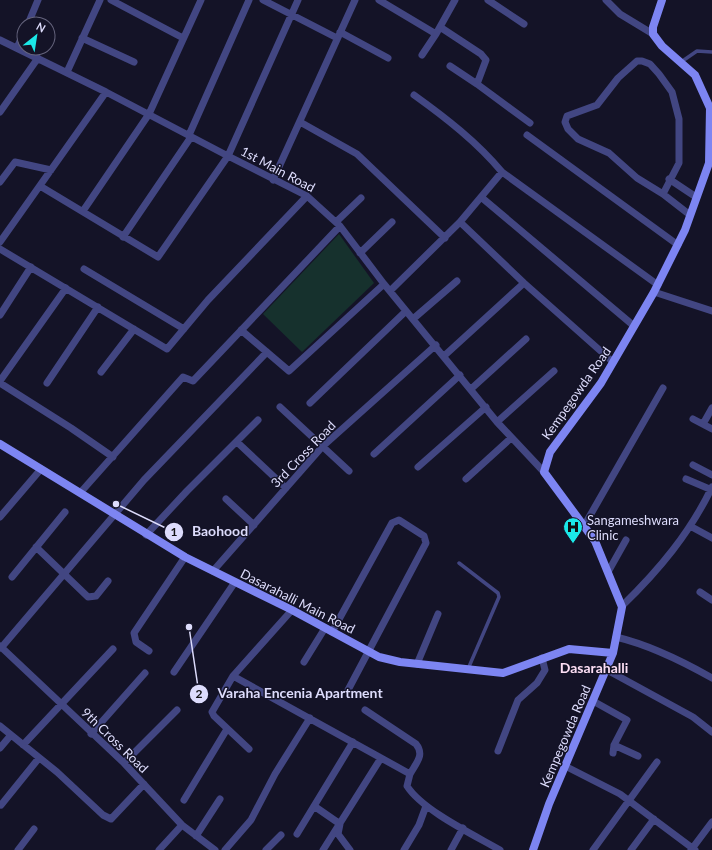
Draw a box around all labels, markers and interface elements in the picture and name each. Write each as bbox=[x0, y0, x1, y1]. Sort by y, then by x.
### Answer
north arrow bbox=[16, 16, 56, 56]
text: N bbox=[34, 19, 48, 35]
street label: 1st Main Road bbox=[238, 143, 318, 195]
street label: Kempegowda Road bbox=[538, 343, 614, 443]
street label: 3rd Cross Road bbox=[267, 417, 339, 491]
place label: Sangameshwara Clinic bbox=[587, 512, 679, 543]
hospital icon: Sangameshwara Clinic bbox=[562, 516, 584, 544]
callout: Baohood bbox=[164, 519, 256, 545]
text: Baohood bbox=[192, 522, 248, 539]
text: 1 bbox=[171, 524, 178, 539]
street label: Dasarahalli Main Road bbox=[238, 565, 358, 637]
district label: Dasarahalli bbox=[560, 659, 628, 676]
callout: Varaha Encenia Apartment bbox=[189, 681, 391, 707]
street label: Kempegowda Road bbox=[536, 682, 594, 790]
text: Varaha Encenia Apartment bbox=[216, 684, 383, 701]
text: 2 bbox=[196, 686, 203, 701]
street label: 9th Cross Road bbox=[78, 704, 152, 776]

